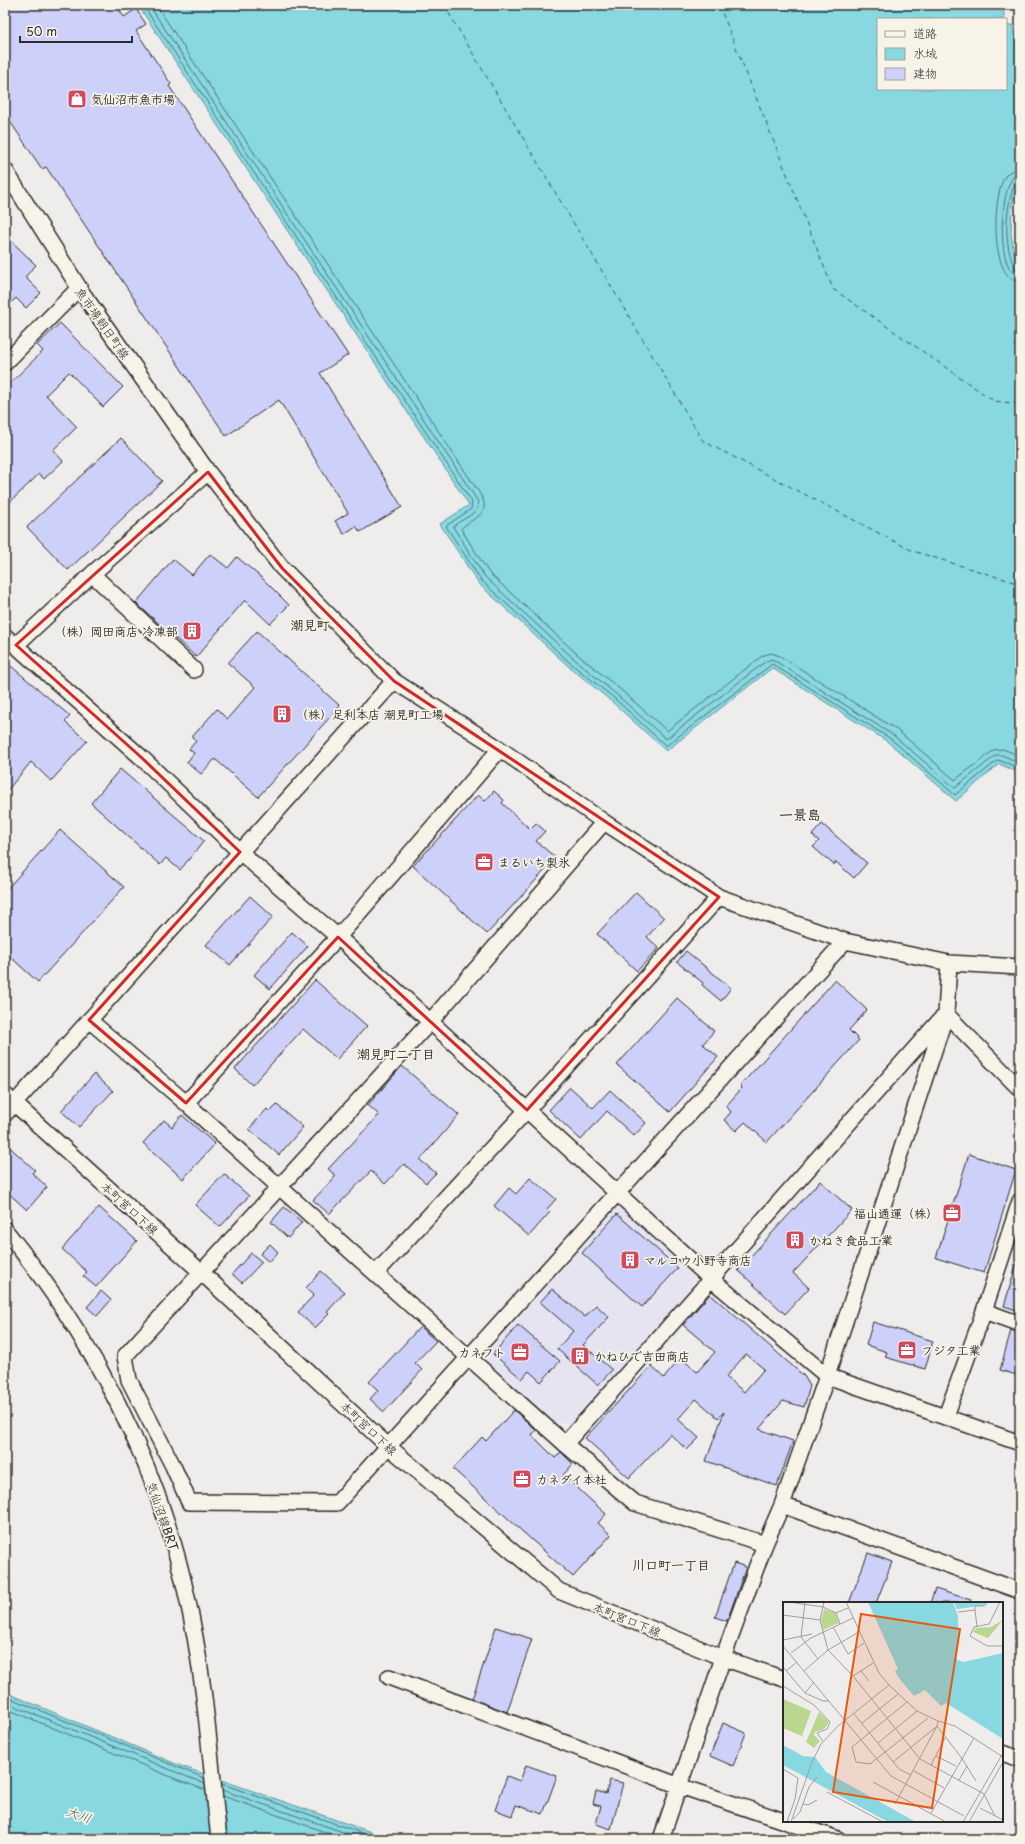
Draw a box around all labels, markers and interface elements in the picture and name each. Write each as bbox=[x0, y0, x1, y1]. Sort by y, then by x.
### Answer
scale bar bbox=[20, 18, 132, 44]
legend bbox=[877, 18, 1007, 90]
text: 50 m bbox=[26, 22, 57, 40]
text: 道路 bbox=[913, 24, 937, 42]
text: 水域 bbox=[913, 44, 937, 62]
text: 建物 bbox=[913, 64, 937, 82]
shop icon: 気仙沼市魚市場 bbox=[66, 88, 88, 110]
place label: 気仙沼市魚市場 bbox=[91, 90, 175, 108]
street label: 魚市場朝日町線 bbox=[72, 283, 134, 363]
district label: 潮見町 bbox=[290, 615, 330, 634]
building icon: （株）岡田商店 冷凍部 bbox=[181, 620, 203, 642]
place label: （株）岡田商店 冷凍部 bbox=[54, 622, 178, 640]
building icon: （株）足利本店 潮見町工場 bbox=[271, 703, 293, 725]
place label: （株）足利本店 潮見町工場 bbox=[296, 705, 444, 723]
district label: 一景島 bbox=[779, 804, 821, 825]
office icon: まるいち製氷 bbox=[473, 851, 495, 873]
place label: まるいち製氷 bbox=[498, 853, 571, 871]
district label: 潮見町二丁目 bbox=[357, 1044, 435, 1063]
street label: 本町宮口下線 bbox=[97, 1177, 163, 1239]
office icon: 福山通運（株） bbox=[941, 1202, 963, 1224]
place label: 福山通運（株） bbox=[854, 1204, 938, 1222]
building icon: かねき食品工業 bbox=[784, 1229, 806, 1251]
place label: かねき食品工業 bbox=[809, 1231, 893, 1249]
building icon: マルコウ小野寺商店 bbox=[619, 1249, 641, 1271]
place label: マルコウ小野寺商店 bbox=[644, 1251, 752, 1269]
office icon: フジタ工業 bbox=[896, 1339, 918, 1361]
office icon: カネフト bbox=[509, 1341, 531, 1363]
place label: フジタ工業 bbox=[921, 1341, 981, 1359]
place label: カネフト bbox=[458, 1343, 506, 1361]
building icon: かねひで吉田商店 bbox=[569, 1345, 591, 1367]
place label: かねひで吉田商店 bbox=[594, 1347, 690, 1365]
street label: 本町宮口下線 bbox=[337, 1397, 401, 1459]
office icon: カネダイ本社 bbox=[511, 1468, 533, 1490]
place label: カネダイ本社 bbox=[536, 1470, 607, 1488]
street label: 気仙沼線BRT bbox=[143, 1479, 184, 1554]
district label: 川口町一丁目 bbox=[632, 1555, 710, 1574]
street label: 本町宮口下線 bbox=[590, 1597, 664, 1641]
inset map bbox=[783, 1602, 1003, 1822]
water label: 大川 bbox=[64, 1801, 94, 1827]

